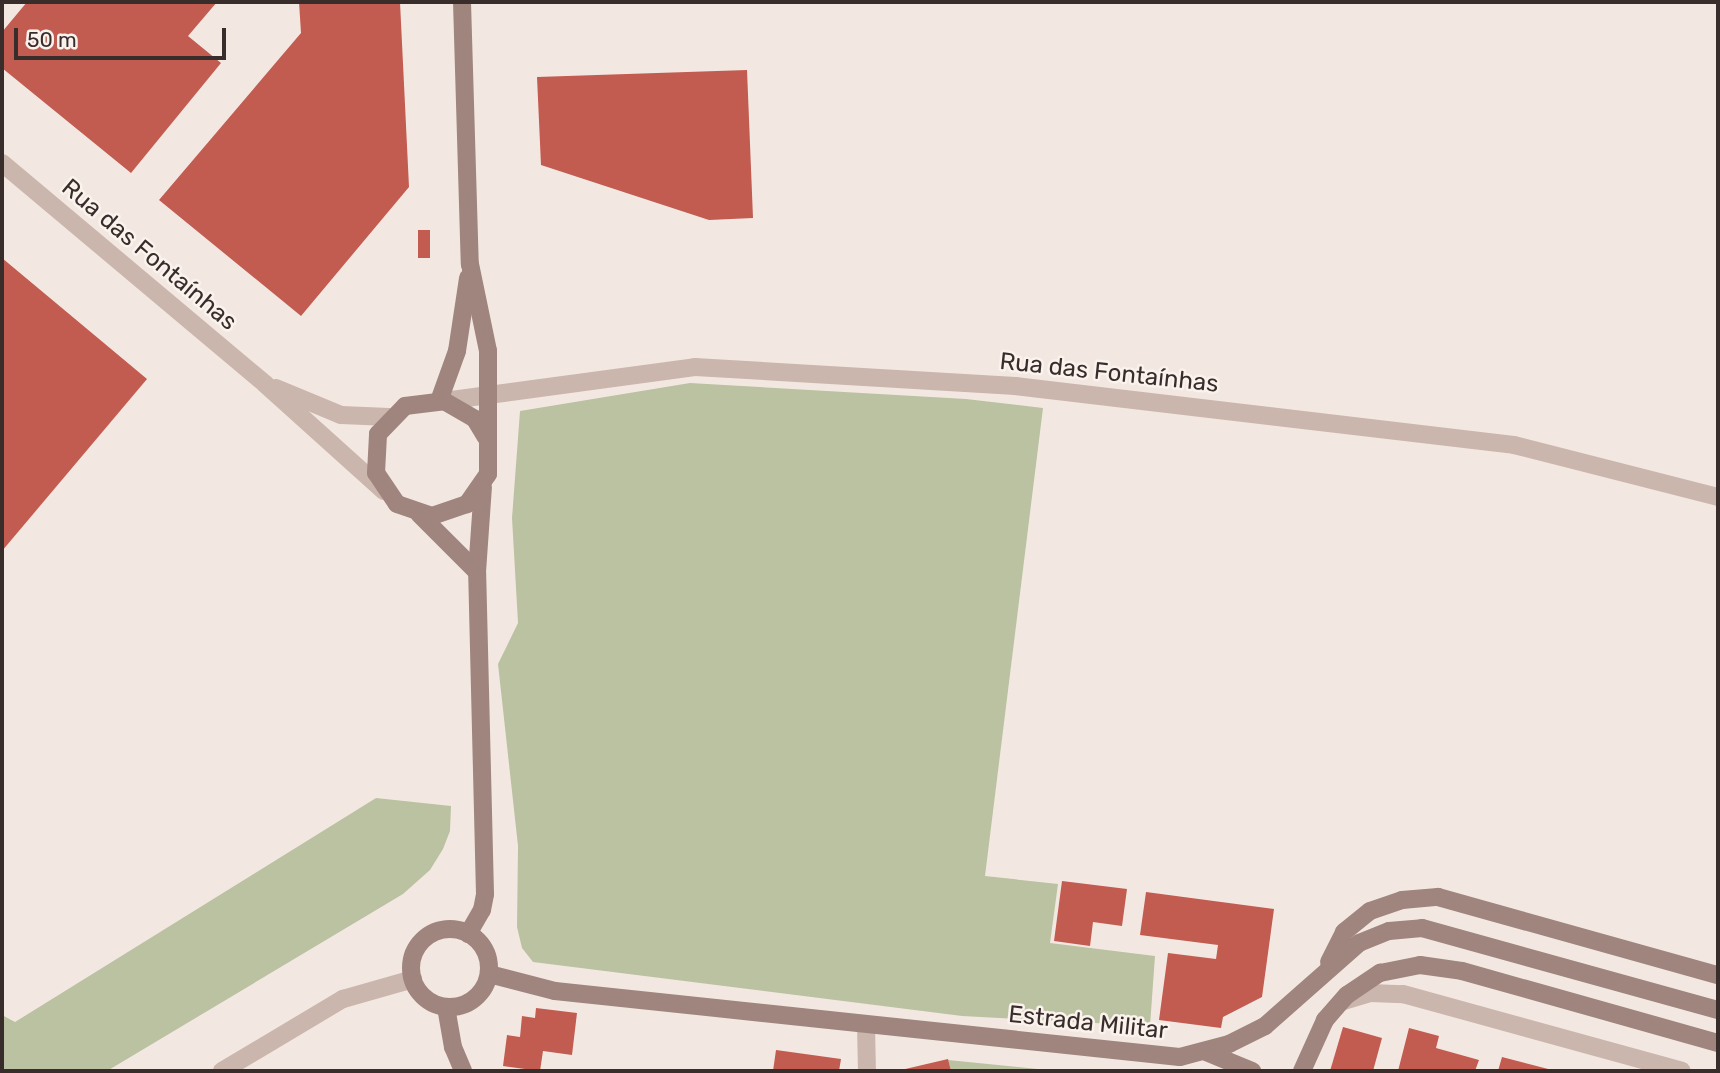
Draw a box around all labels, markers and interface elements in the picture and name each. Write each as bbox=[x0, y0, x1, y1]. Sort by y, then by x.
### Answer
scale bar bbox=[18, 14, 229, 58]
text: 50 m bbox=[27, 27, 77, 52]
street label: Rua das Fontaínhas bbox=[56, 173, 242, 337]
street label: Rua das Fontaínhas bbox=[998, 347, 1220, 399]
street label: Estrada Militar bbox=[1007, 1000, 1169, 1046]

